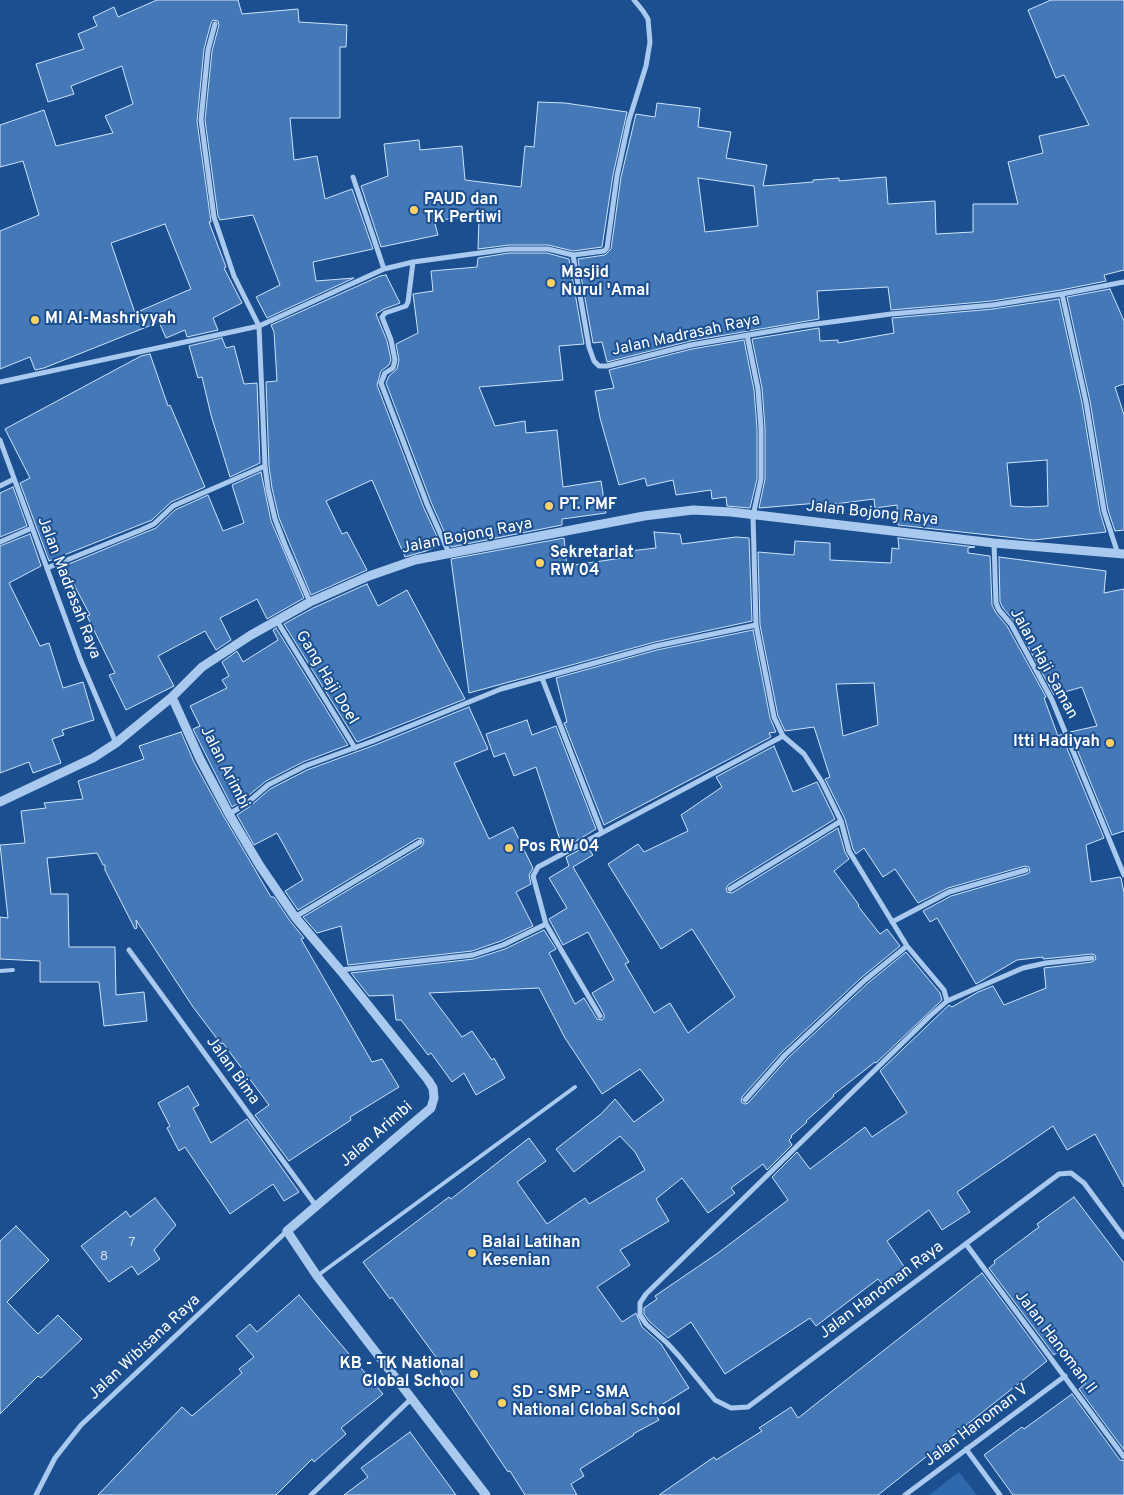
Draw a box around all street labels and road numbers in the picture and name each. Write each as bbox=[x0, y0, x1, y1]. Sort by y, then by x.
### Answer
street label: Jalan Madrasah Raya bbox=[610, 311, 762, 361]
street label: Jalan Bojong Raya bbox=[805, 498, 939, 530]
street label: Jalan Madrasah Raya bbox=[32, 514, 104, 662]
street label: Jalan Bojong Raya bbox=[400, 515, 534, 559]
street label: Jalan Haji Saman bbox=[1005, 605, 1081, 723]
street label: Gang Haji Doel bbox=[291, 628, 361, 728]
street label: Jalan Arimbi bbox=[195, 723, 253, 813]
street label: Jalan Bima bbox=[201, 1033, 263, 1109]
street label: Jalan Arimbi bbox=[337, 1098, 417, 1172]
street label: Jalan Hanoman Raya bbox=[816, 1238, 948, 1344]
street label: Jalan Hanoman II bbox=[1010, 1288, 1100, 1398]
street label: Jalan Wibisana Raya bbox=[85, 1291, 205, 1405]
street label: Jalan Hanoman V bbox=[921, 1381, 1033, 1471]

